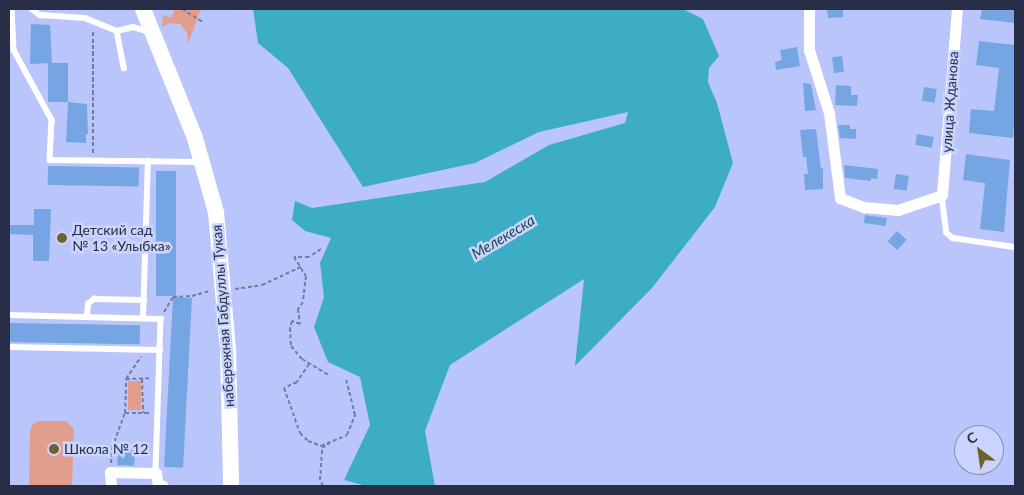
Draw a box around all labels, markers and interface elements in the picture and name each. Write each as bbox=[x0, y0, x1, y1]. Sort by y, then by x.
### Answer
street label: улица Жданова bbox=[938, 51, 962, 153]
water label: Мелекеска bbox=[468, 211, 538, 263]
place label: Детский сад № 13 «Улыбка» bbox=[72, 222, 171, 254]
street label: набережная Габдуллы Тукая bbox=[208, 224, 238, 408]
marker: Детский сад № 13 «Улыбка» bbox=[56, 232, 68, 244]
north arrow bbox=[954, 425, 1004, 475]
text: С bbox=[963, 428, 980, 447]
place label: Школа № 12 bbox=[64, 441, 148, 457]
marker: Школа № 12 bbox=[48, 443, 60, 455]

